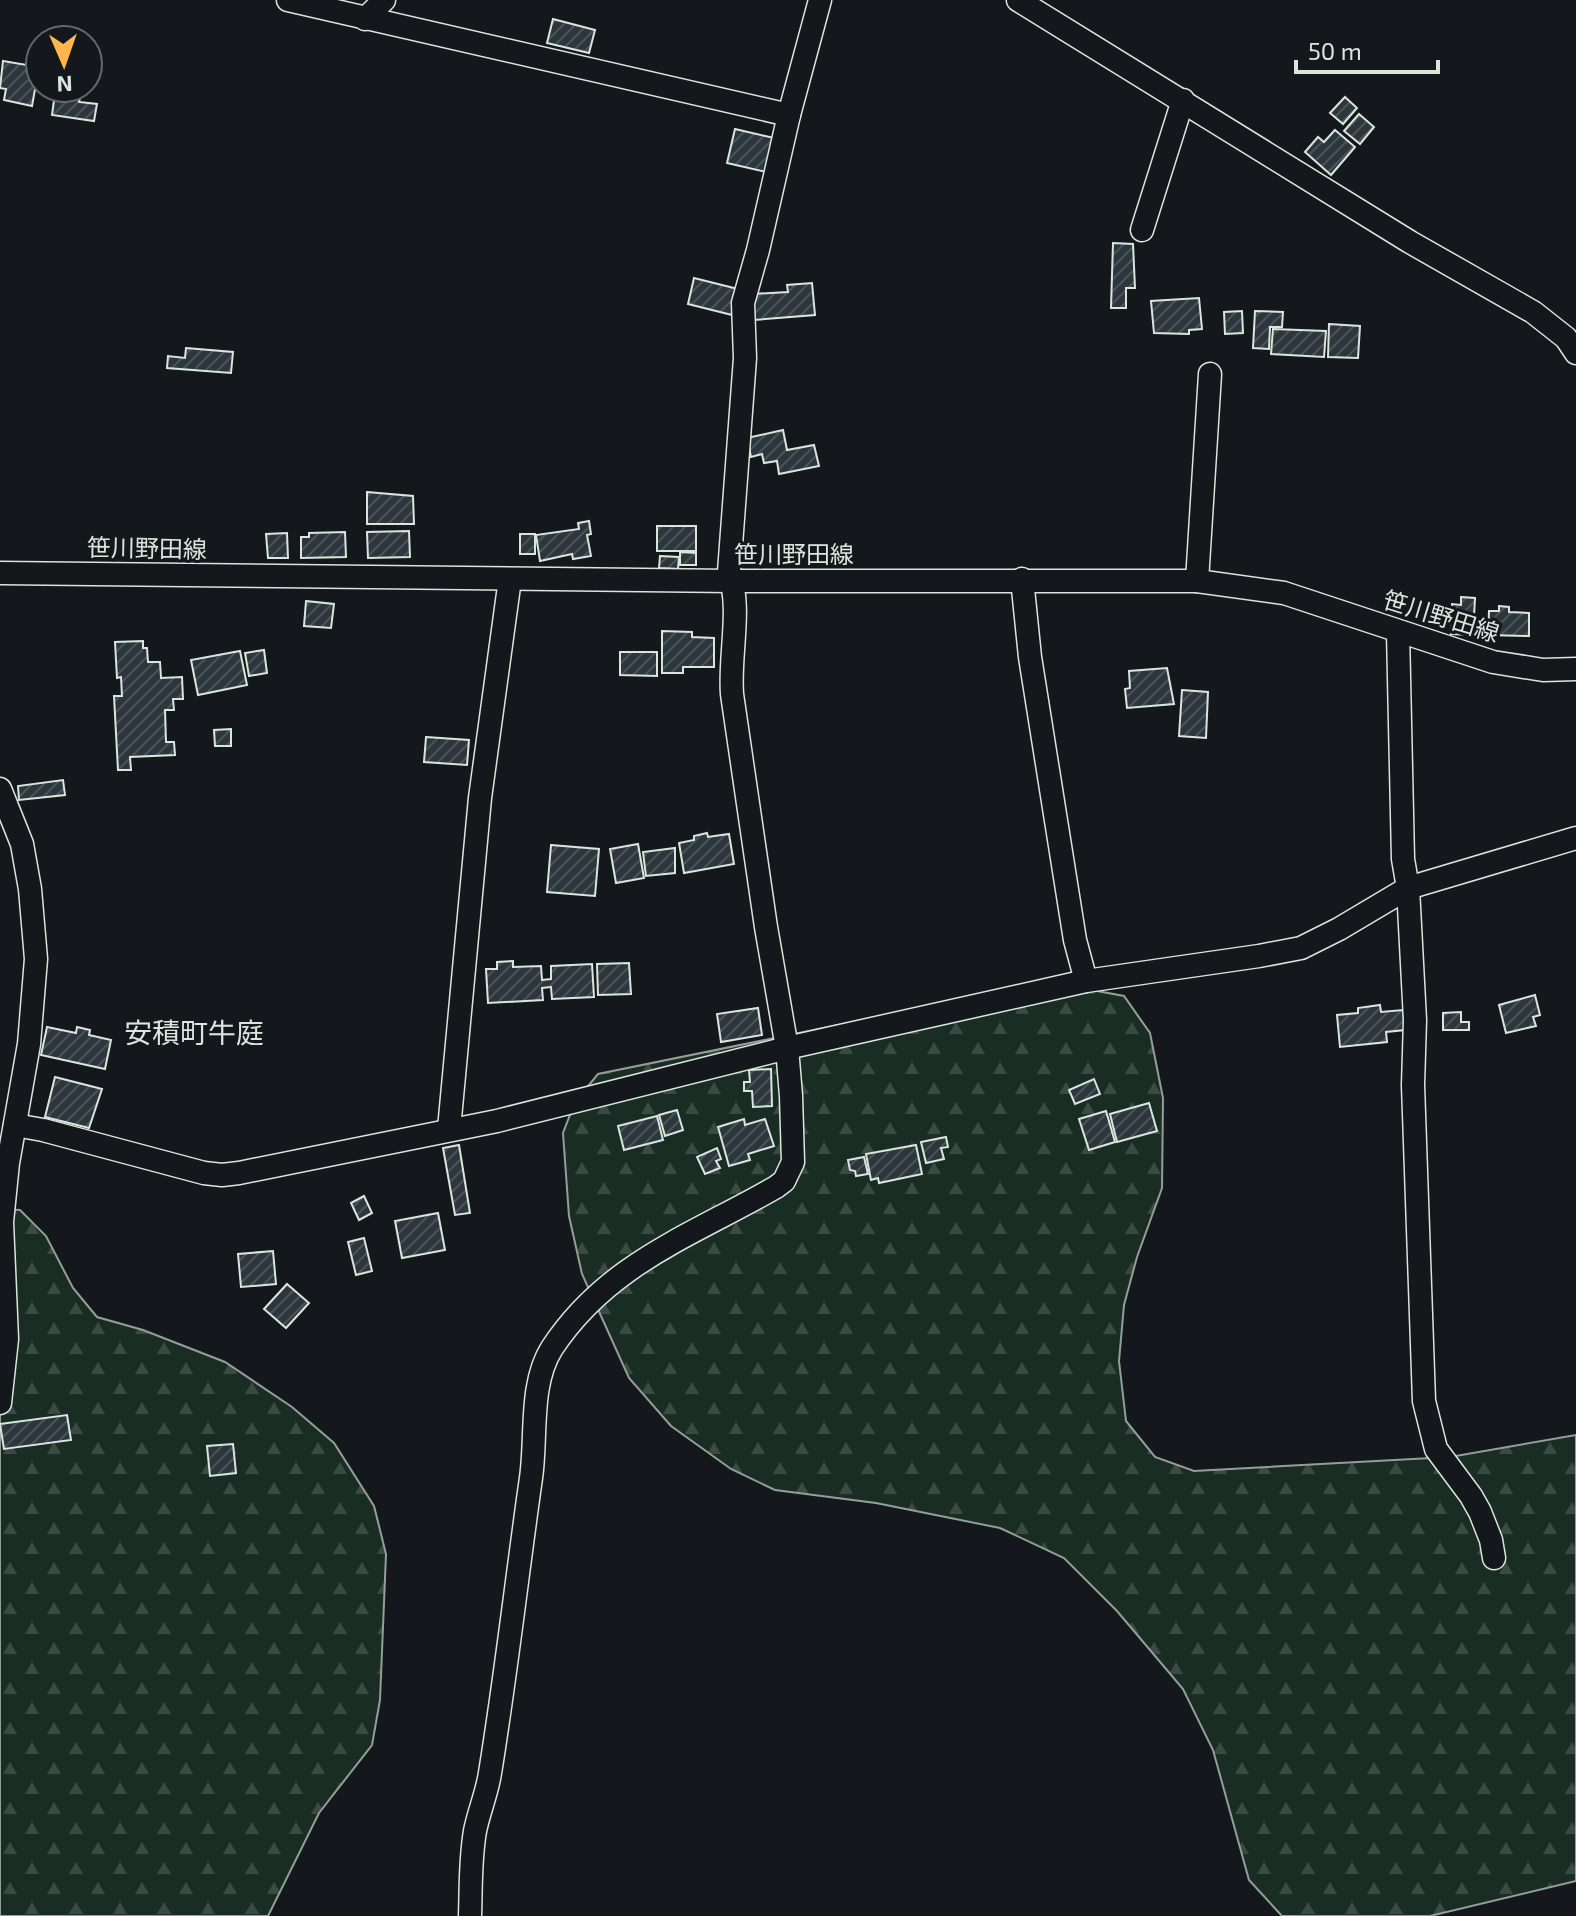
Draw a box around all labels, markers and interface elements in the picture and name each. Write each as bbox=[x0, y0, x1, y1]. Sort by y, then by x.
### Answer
north arrow bbox=[24, 24, 104, 104]
scale bar bbox=[1296, 24, 1438, 74]
text: 50 m bbox=[1308, 36, 1362, 65]
text: N bbox=[56, 72, 73, 98]
street label: 笹川野田線 bbox=[87, 532, 207, 563]
street label: 笹川野田線 bbox=[734, 539, 854, 568]
street label: 笹川野田線 bbox=[1380, 584, 1503, 647]
district label: 安積町牛庭 bbox=[124, 1015, 264, 1049]

